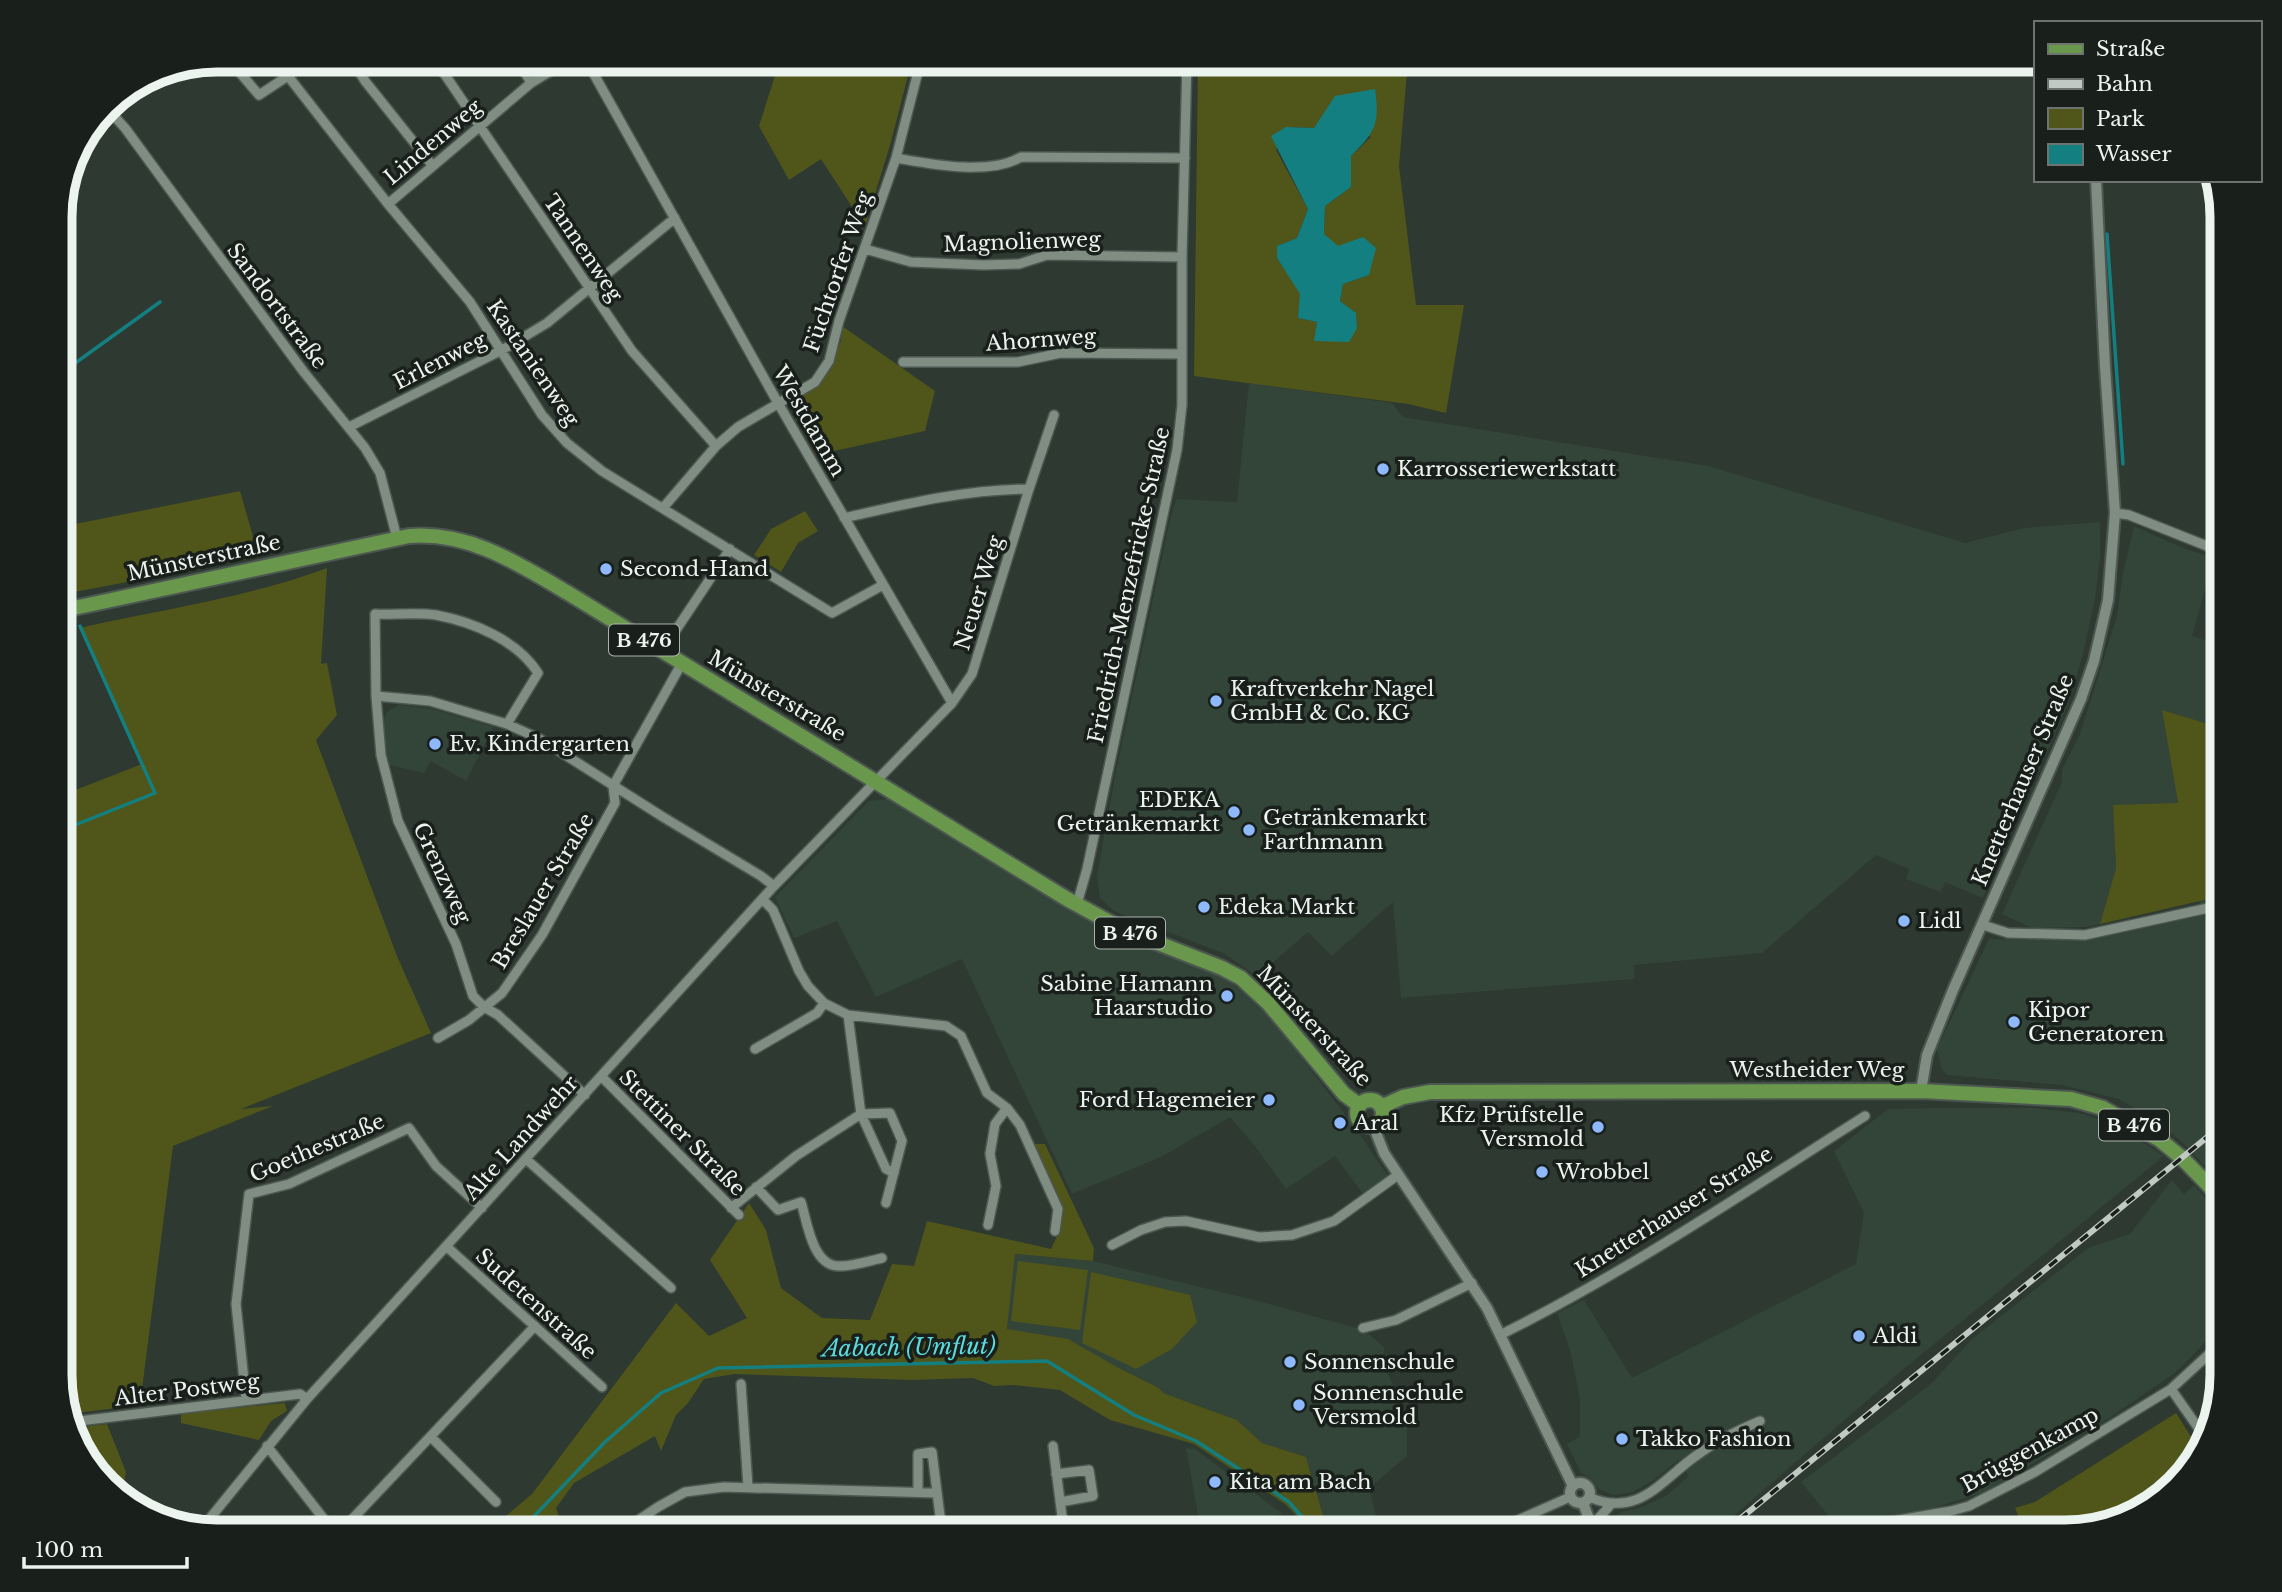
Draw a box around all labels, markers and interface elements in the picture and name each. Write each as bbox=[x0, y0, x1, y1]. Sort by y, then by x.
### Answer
legend bbox=[2034, 21, 2261, 182]
text: Straße bbox=[2096, 36, 2165, 62]
text: Bahn bbox=[2096, 71, 2153, 97]
street label: Lindenweg bbox=[379, 93, 487, 190]
text: Park bbox=[2096, 106, 2145, 132]
text: Wasser bbox=[2095, 141, 2172, 167]
street label: Füchtorfer Weg bbox=[798, 188, 878, 356]
street label: Tannenweg bbox=[538, 190, 629, 307]
street label: Magnolienweg bbox=[943, 226, 1102, 258]
street label: Sandortstraße bbox=[221, 238, 333, 374]
street label: Kastanienweg bbox=[481, 295, 585, 432]
street label: Ahornweg bbox=[984, 323, 1097, 357]
street label: Erlenweg bbox=[389, 326, 491, 395]
street label: Westdamm bbox=[766, 360, 851, 481]
street label: Friedrich-Menzefricke-Straße bbox=[1083, 424, 1175, 746]
place label: Karrosseriewerkstatt bbox=[1397, 456, 1616, 482]
marker: Karrosseriewerkstatt bbox=[1375, 461, 1391, 477]
street label: Münsterstraße bbox=[125, 529, 283, 587]
street label: Neuer Weg bbox=[949, 532, 1009, 654]
place label: Second-Hand bbox=[620, 556, 768, 582]
marker: Second-Hand bbox=[598, 561, 614, 577]
road number: B 476 bbox=[609, 624, 679, 656]
street label: Münsterstraße bbox=[703, 645, 851, 747]
street label: Knetterhauser Straße bbox=[1967, 670, 2079, 890]
place label: Kraftverkehr Nagel GmbH & Co. KG bbox=[1230, 676, 1434, 726]
marker: Kraftverkehr Nagel GmbH & Co. KG bbox=[1208, 693, 1224, 709]
place label: Ev. Kindergarten bbox=[449, 731, 630, 757]
marker: Ev. Kindergarten bbox=[427, 736, 443, 752]
place label: EDEKA Getränkemarkt bbox=[1056, 787, 1221, 837]
marker: EDEKA Getränkemarkt bbox=[1226, 804, 1242, 820]
place label: Getränkemarkt Farthmann bbox=[1263, 805, 1427, 855]
street label: Breslauer Straße bbox=[486, 808, 600, 974]
street label: Grenzweg bbox=[407, 818, 477, 928]
marker: Getränkemarkt Farthmann bbox=[1241, 822, 1257, 838]
place label: Edeka Markt bbox=[1218, 894, 1355, 920]
marker: Edeka Markt bbox=[1196, 899, 1212, 915]
place label: Lidl bbox=[1918, 908, 1962, 934]
marker: Lidl bbox=[1896, 913, 1912, 929]
road number: B 476 bbox=[1095, 917, 1165, 948]
street label: Münsterstraße bbox=[1251, 960, 1377, 1092]
place label: Sabine Hamann Haarstudio bbox=[1040, 971, 1213, 1021]
marker: Sabine Hamann Haarstudio bbox=[1219, 988, 1235, 1004]
place label: Kipor Generatoren bbox=[2028, 997, 2164, 1047]
marker: Kipor Generatoren bbox=[2006, 1014, 2022, 1030]
street label: Westheider Weg bbox=[1729, 1057, 1905, 1083]
street label: Stettiner Straße bbox=[613, 1064, 751, 1202]
street label: Alte Landwehr bbox=[458, 1070, 584, 1206]
place label: Ford Hagemeier bbox=[1079, 1087, 1255, 1113]
marker: Ford Hagemeier bbox=[1261, 1092, 1277, 1108]
place label: Kfz Prüfstelle Versmold bbox=[1439, 1102, 1584, 1152]
street label: Goethestraße bbox=[246, 1108, 388, 1188]
place label: Aral bbox=[1353, 1110, 1399, 1136]
road number: B 476 bbox=[2099, 1110, 2169, 1140]
marker: Aral bbox=[1332, 1115, 1348, 1131]
marker: Kfz Prüfstelle Versmold bbox=[1590, 1119, 1606, 1135]
street label: Knetterhauser Straße bbox=[1571, 1141, 1777, 1283]
place label: Wrobbel bbox=[1555, 1159, 1650, 1185]
marker: Wrobbel bbox=[1534, 1164, 1550, 1180]
street label: Sudetenstraße bbox=[470, 1243, 602, 1365]
place label: Aldi bbox=[1872, 1323, 1917, 1349]
marker: Aldi bbox=[1851, 1328, 1867, 1344]
water label: Aabach (Umflut) bbox=[819, 1331, 996, 1363]
place label: Sonnenschule bbox=[1304, 1349, 1455, 1375]
marker: Sonnenschule bbox=[1282, 1354, 1298, 1370]
street label: Alter Postweg bbox=[112, 1368, 261, 1412]
place label: Sonnenschule Versmold bbox=[1312, 1380, 1464, 1430]
marker: Sonnenschule Versmold bbox=[1291, 1397, 1307, 1413]
street label: Brüggenkamp bbox=[1957, 1402, 2103, 1498]
place label: Takko Fashion bbox=[1636, 1426, 1791, 1452]
marker: Takko Fashion bbox=[1614, 1431, 1630, 1447]
place label: Kita am Bach bbox=[1229, 1469, 1372, 1495]
marker: Kita am Bach bbox=[1207, 1474, 1223, 1490]
scale bar bbox=[24, 1526, 187, 1570]
text: 100 m bbox=[35, 1537, 103, 1563]

